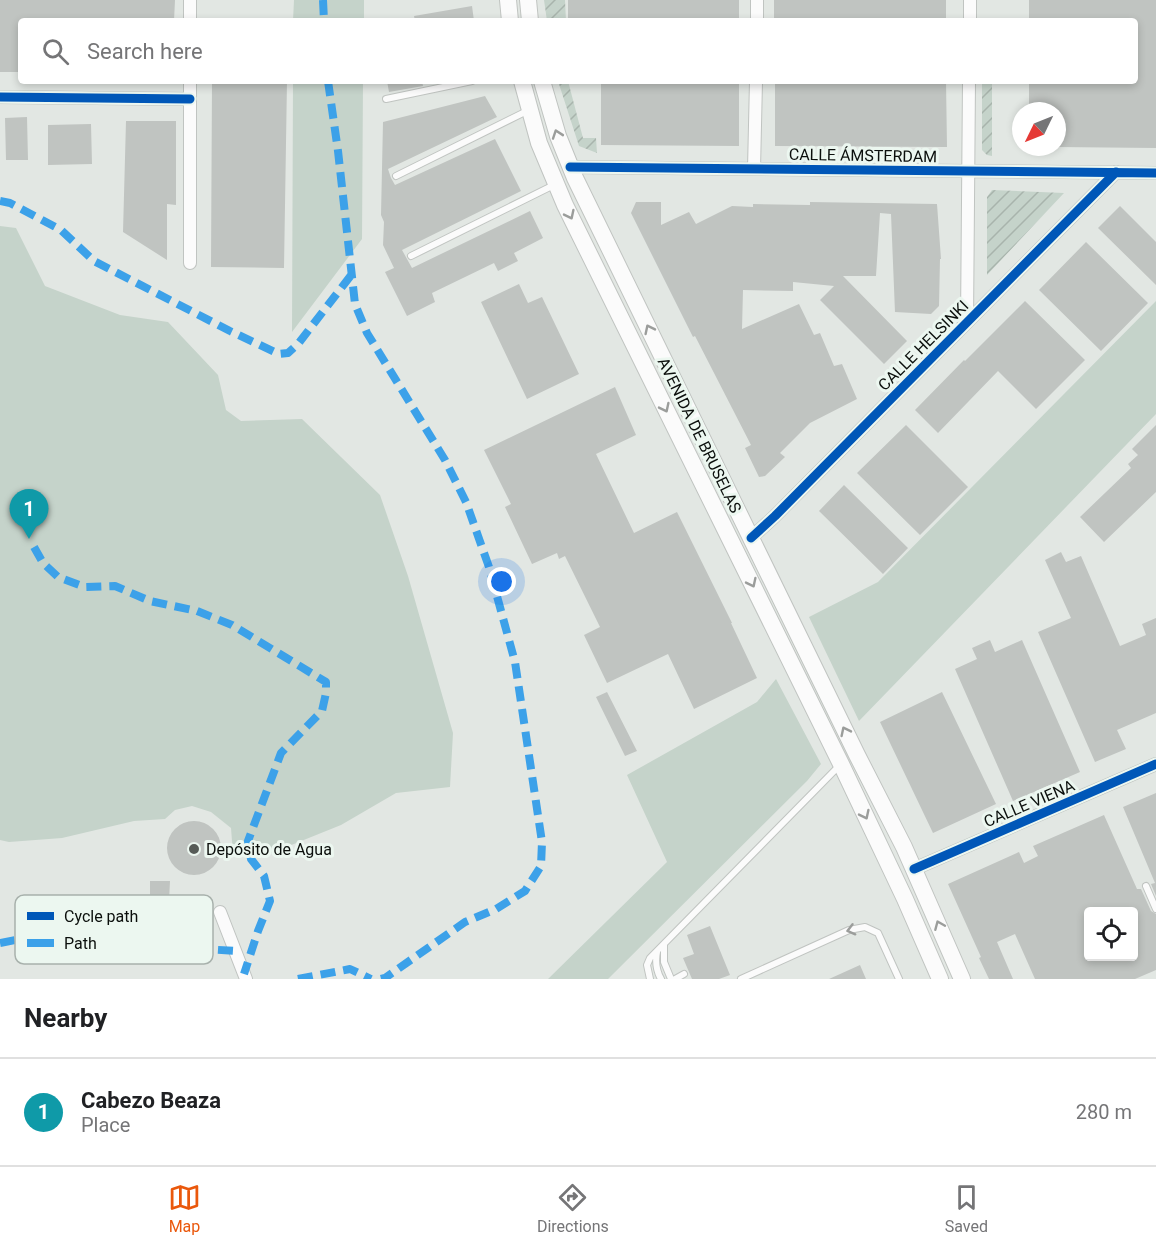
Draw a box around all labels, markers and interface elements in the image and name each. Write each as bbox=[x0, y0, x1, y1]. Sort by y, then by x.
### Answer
search box bbox=[18, 18, 1138, 84]
icon: search bbox=[39, 35, 72, 68]
text: Search here bbox=[87, 39, 203, 64]
north arrow bbox=[1012, 102, 1066, 156]
one-way arrow bbox=[552, 129, 565, 140]
street label: CALLE ÁMSTERDAM bbox=[789, 145, 937, 166]
one-way arrow bbox=[562, 208, 574, 219]
street label: CALLE HELSINKI bbox=[874, 296, 972, 394]
one-way arrow bbox=[644, 325, 656, 336]
street label: AVENIDA DE BRUSELAS bbox=[654, 354, 745, 516]
one-way arrow bbox=[658, 402, 670, 413]
pin: 1 bbox=[9, 490, 48, 539]
your location bbox=[487, 567, 516, 596]
one-way arrow bbox=[744, 577, 756, 588]
one-way arrow bbox=[841, 726, 853, 737]
street label: CALLE VIENA bbox=[981, 776, 1078, 831]
one-way arrow bbox=[858, 809, 870, 820]
place label: Depósito de Agua bbox=[206, 840, 332, 859]
marker: Depósito de Agua bbox=[187, 842, 201, 856]
legend bbox=[15, 895, 213, 964]
text: Cycle path bbox=[64, 907, 138, 926]
map controls bbox=[1084, 907, 1138, 961]
button: locate bbox=[1084, 907, 1138, 961]
one-way arrow bbox=[934, 921, 946, 932]
one-way arrow bbox=[846, 923, 857, 935]
text: Path bbox=[64, 934, 97, 953]
text: Nearby bbox=[24, 1003, 107, 1033]
text: Cabezo Beaza bbox=[81, 1088, 221, 1113]
text: 1 bbox=[38, 1100, 49, 1124]
text: 280 m bbox=[1076, 1100, 1132, 1124]
text: Place bbox=[81, 1113, 130, 1137]
tab: Map bbox=[168, 1181, 201, 1236]
tab: Directions bbox=[537, 1181, 609, 1236]
tab: Saved bbox=[945, 1181, 988, 1236]

